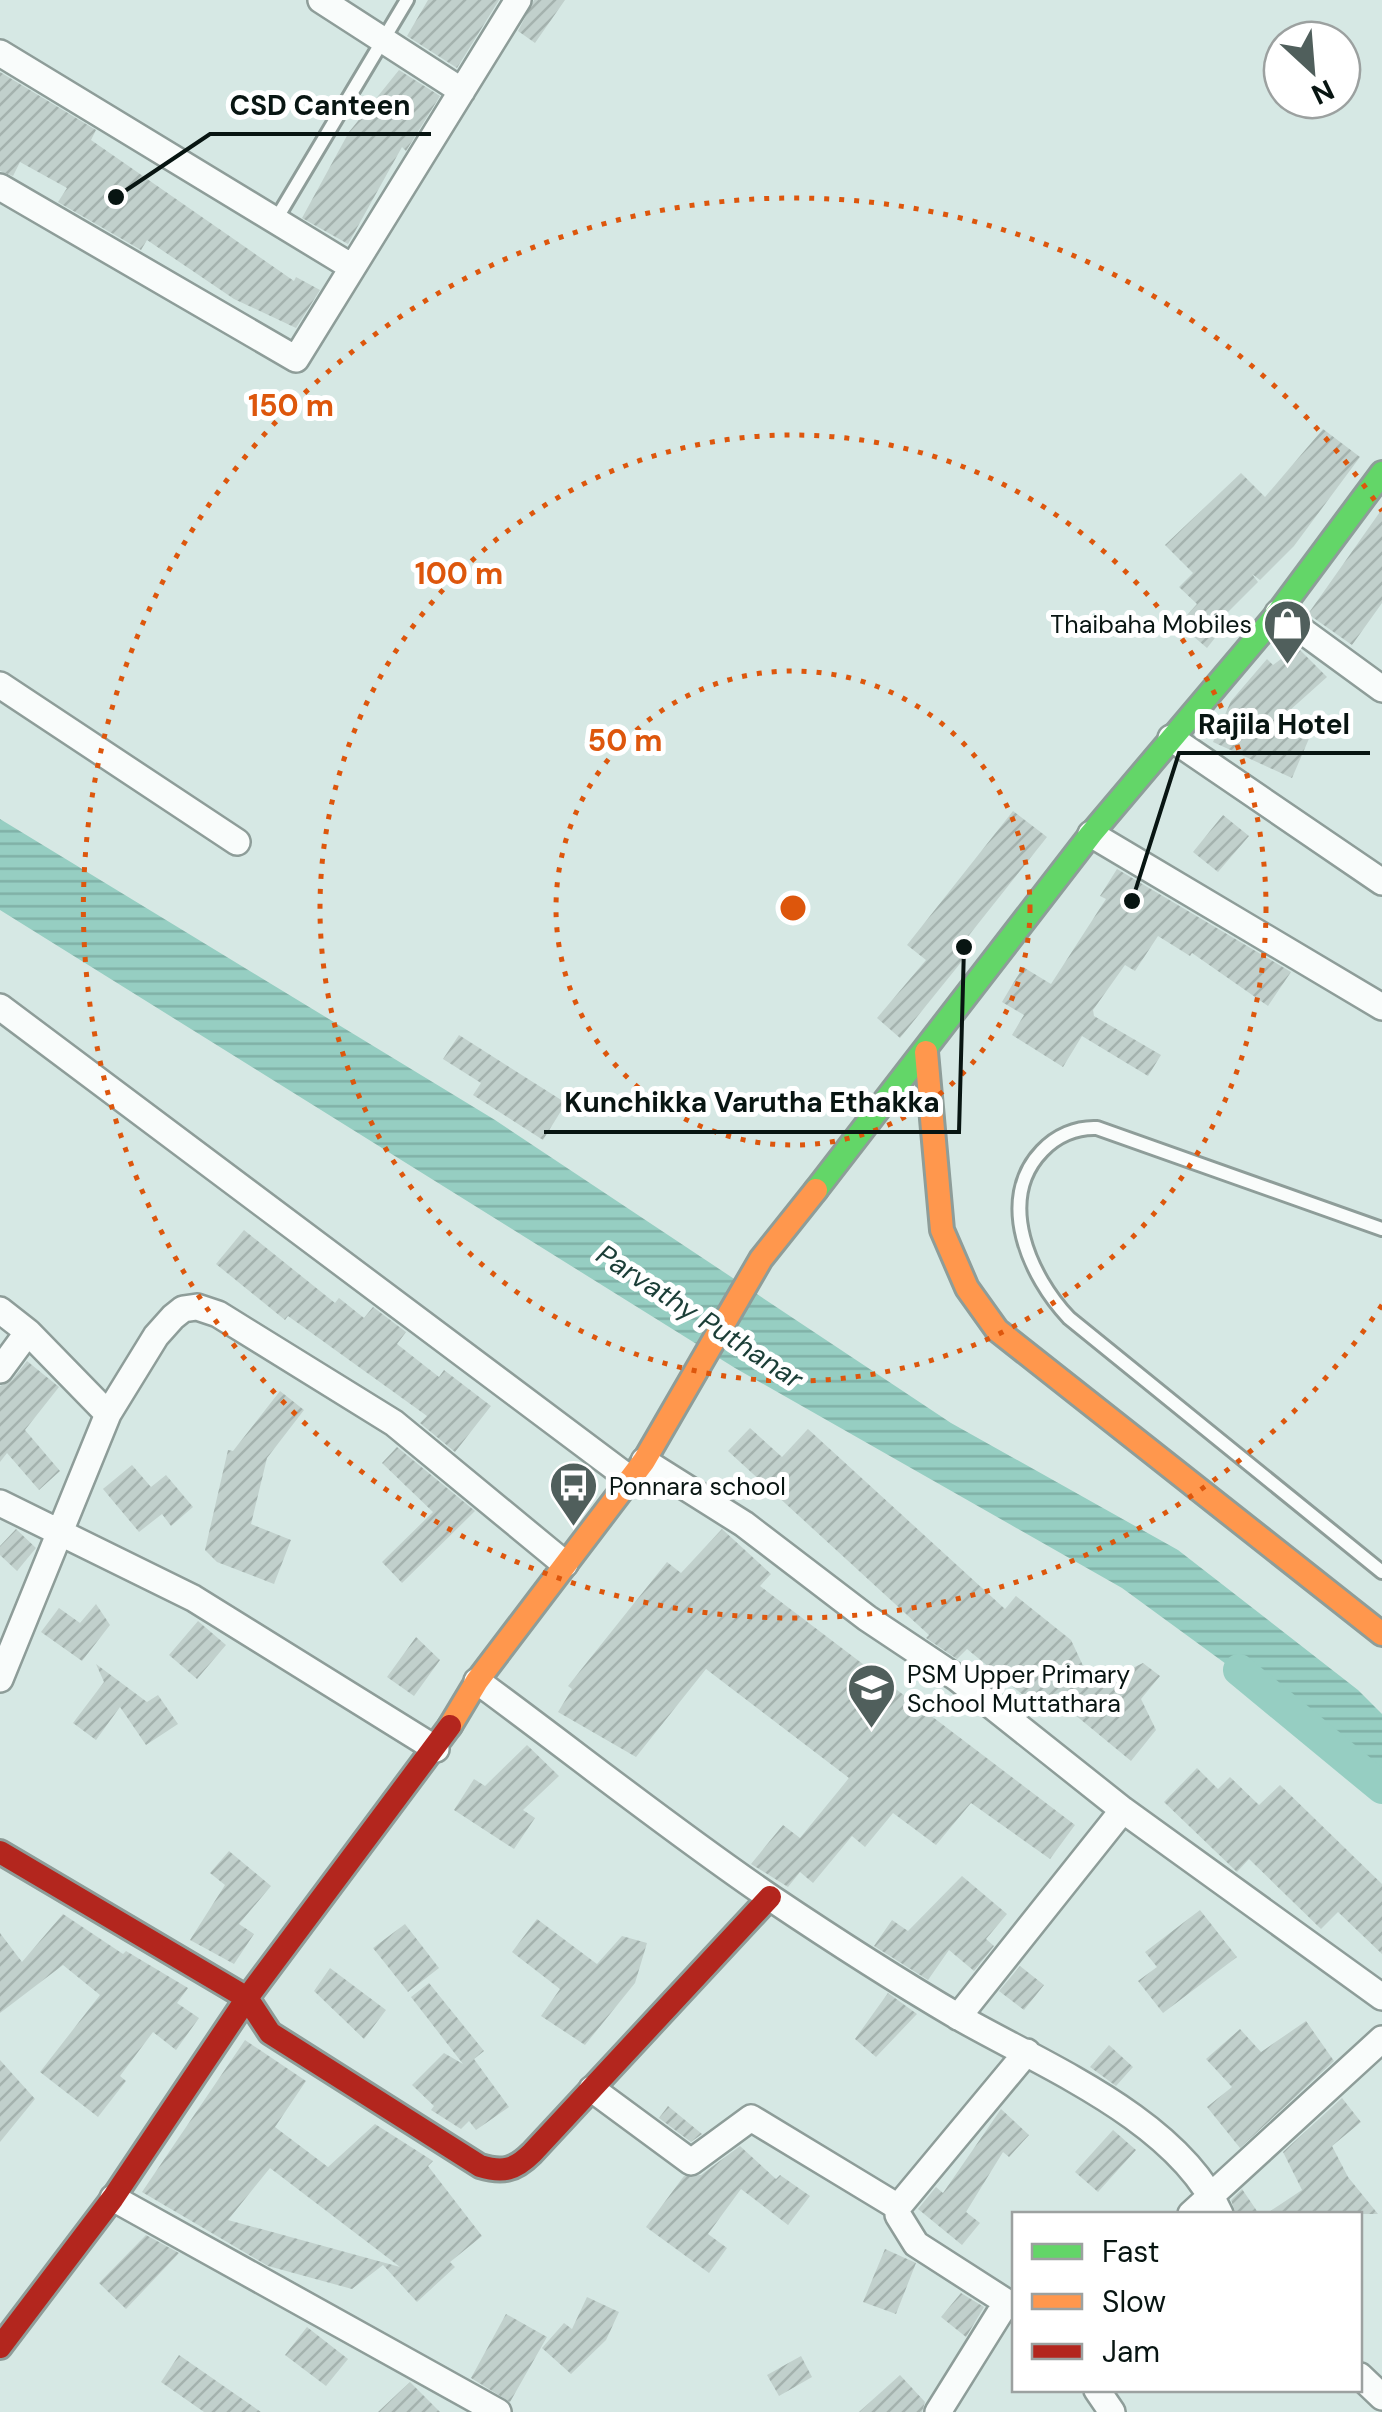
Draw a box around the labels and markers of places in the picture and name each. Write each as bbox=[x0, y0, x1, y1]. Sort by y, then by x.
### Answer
callout: CSD Canteen bbox=[210, 76, 431, 134]
shop icon: Thaibaha Mobiles bbox=[1261, 598, 1313, 666]
place label: Thaibaha Mobiles bbox=[1050, 608, 1252, 641]
callout: Rajila Hotel bbox=[1179, 695, 1370, 753]
centre of rings bbox=[775, 890, 811, 926]
callout: Kunchikka Varutha Ethakka bbox=[544, 1074, 959, 1132]
bus stop icon: Ponnara school bbox=[548, 1460, 600, 1528]
place label: Ponnara school bbox=[609, 1470, 786, 1503]
place label: PSM Upper Primary School Muttathara bbox=[907, 1658, 1130, 1720]
school or university icon: PSM Upper Primary School Muttathara bbox=[846, 1662, 898, 1730]

